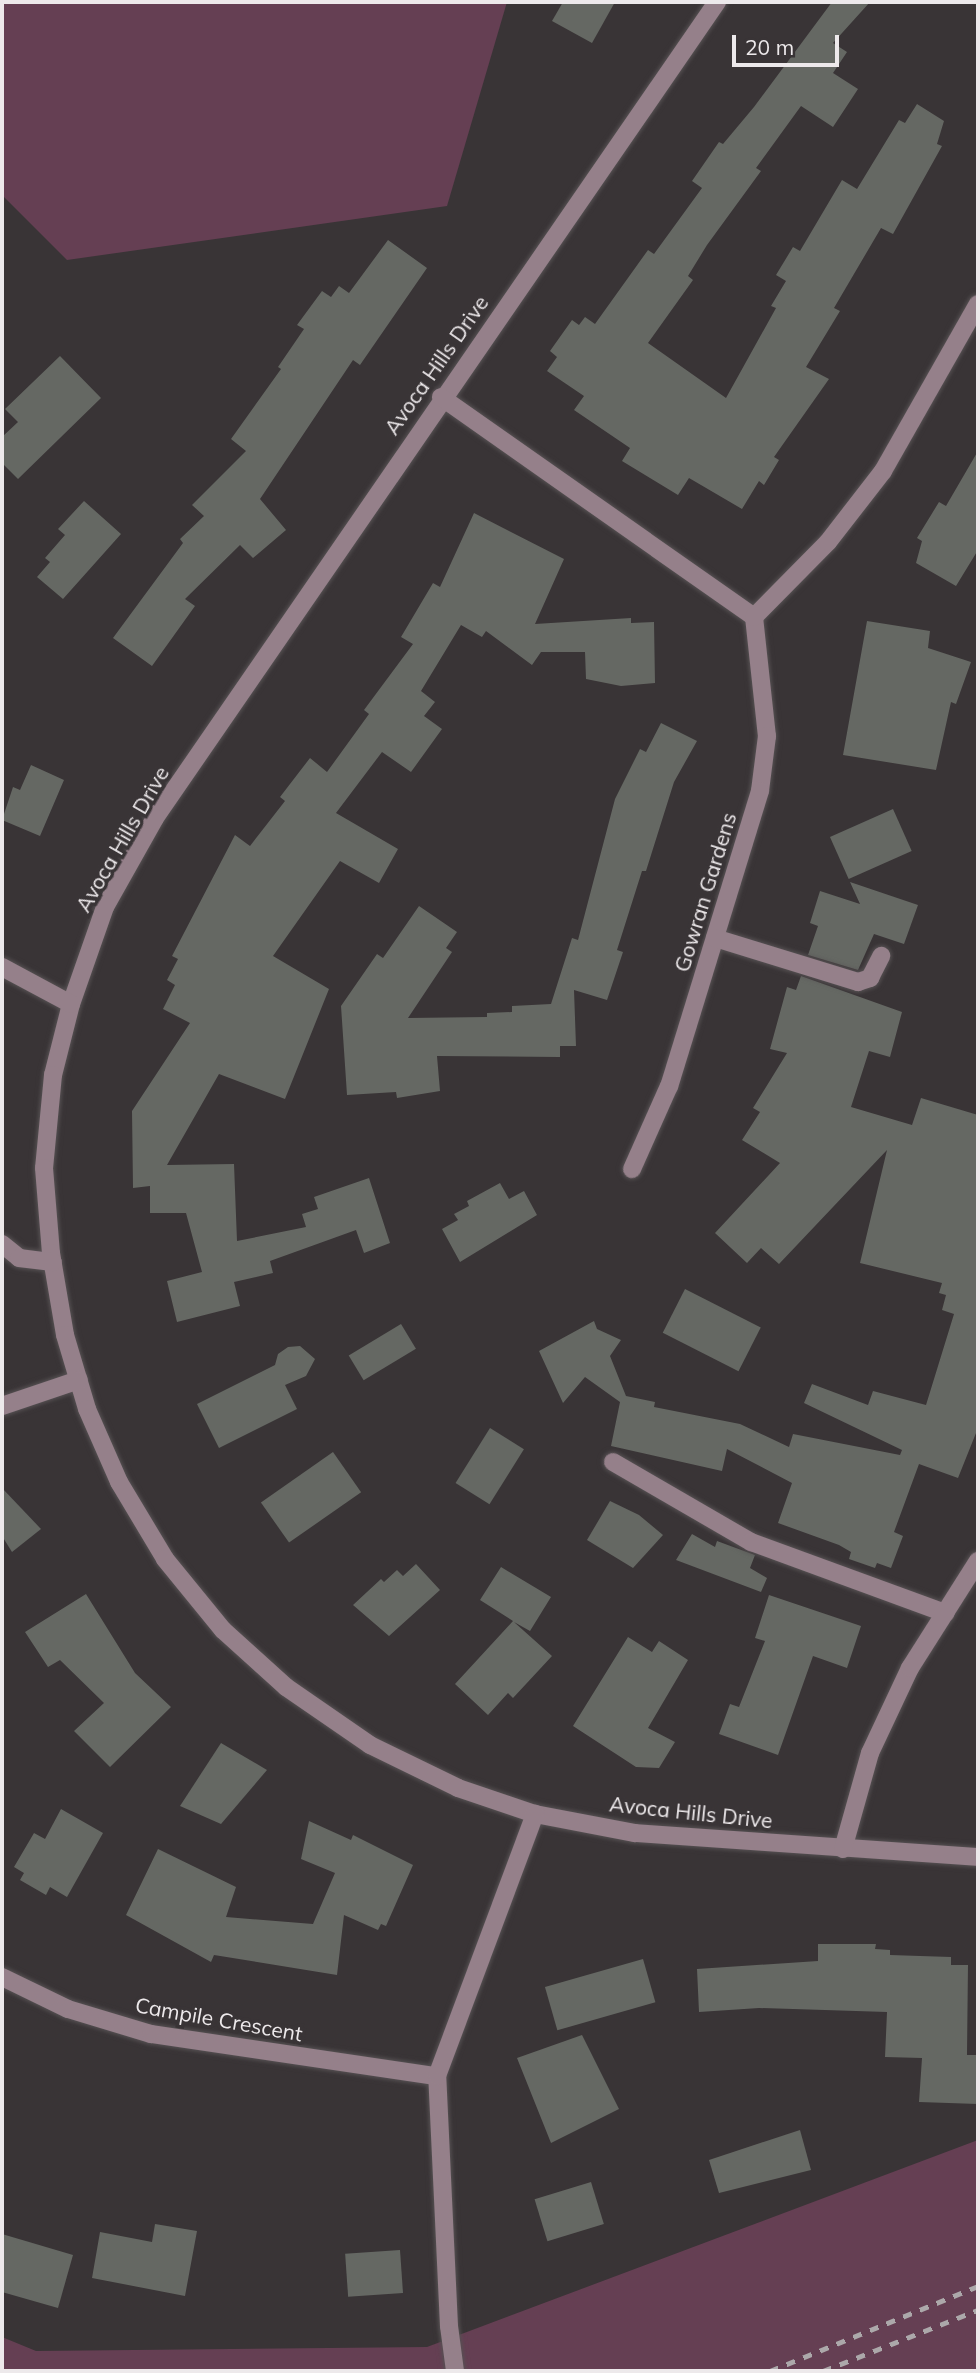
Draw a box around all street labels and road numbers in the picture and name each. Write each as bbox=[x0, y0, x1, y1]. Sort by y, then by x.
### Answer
street label: Avoca Hills Drive bbox=[379, 291, 493, 439]
street label: Avoca Hills Drive bbox=[70, 762, 174, 916]
street label: Gowran Gardens bbox=[669, 809, 741, 975]
street label: Avoca Hills Drive bbox=[608, 1791, 774, 1833]
street label: Campile Crescent bbox=[133, 1992, 305, 2046]

